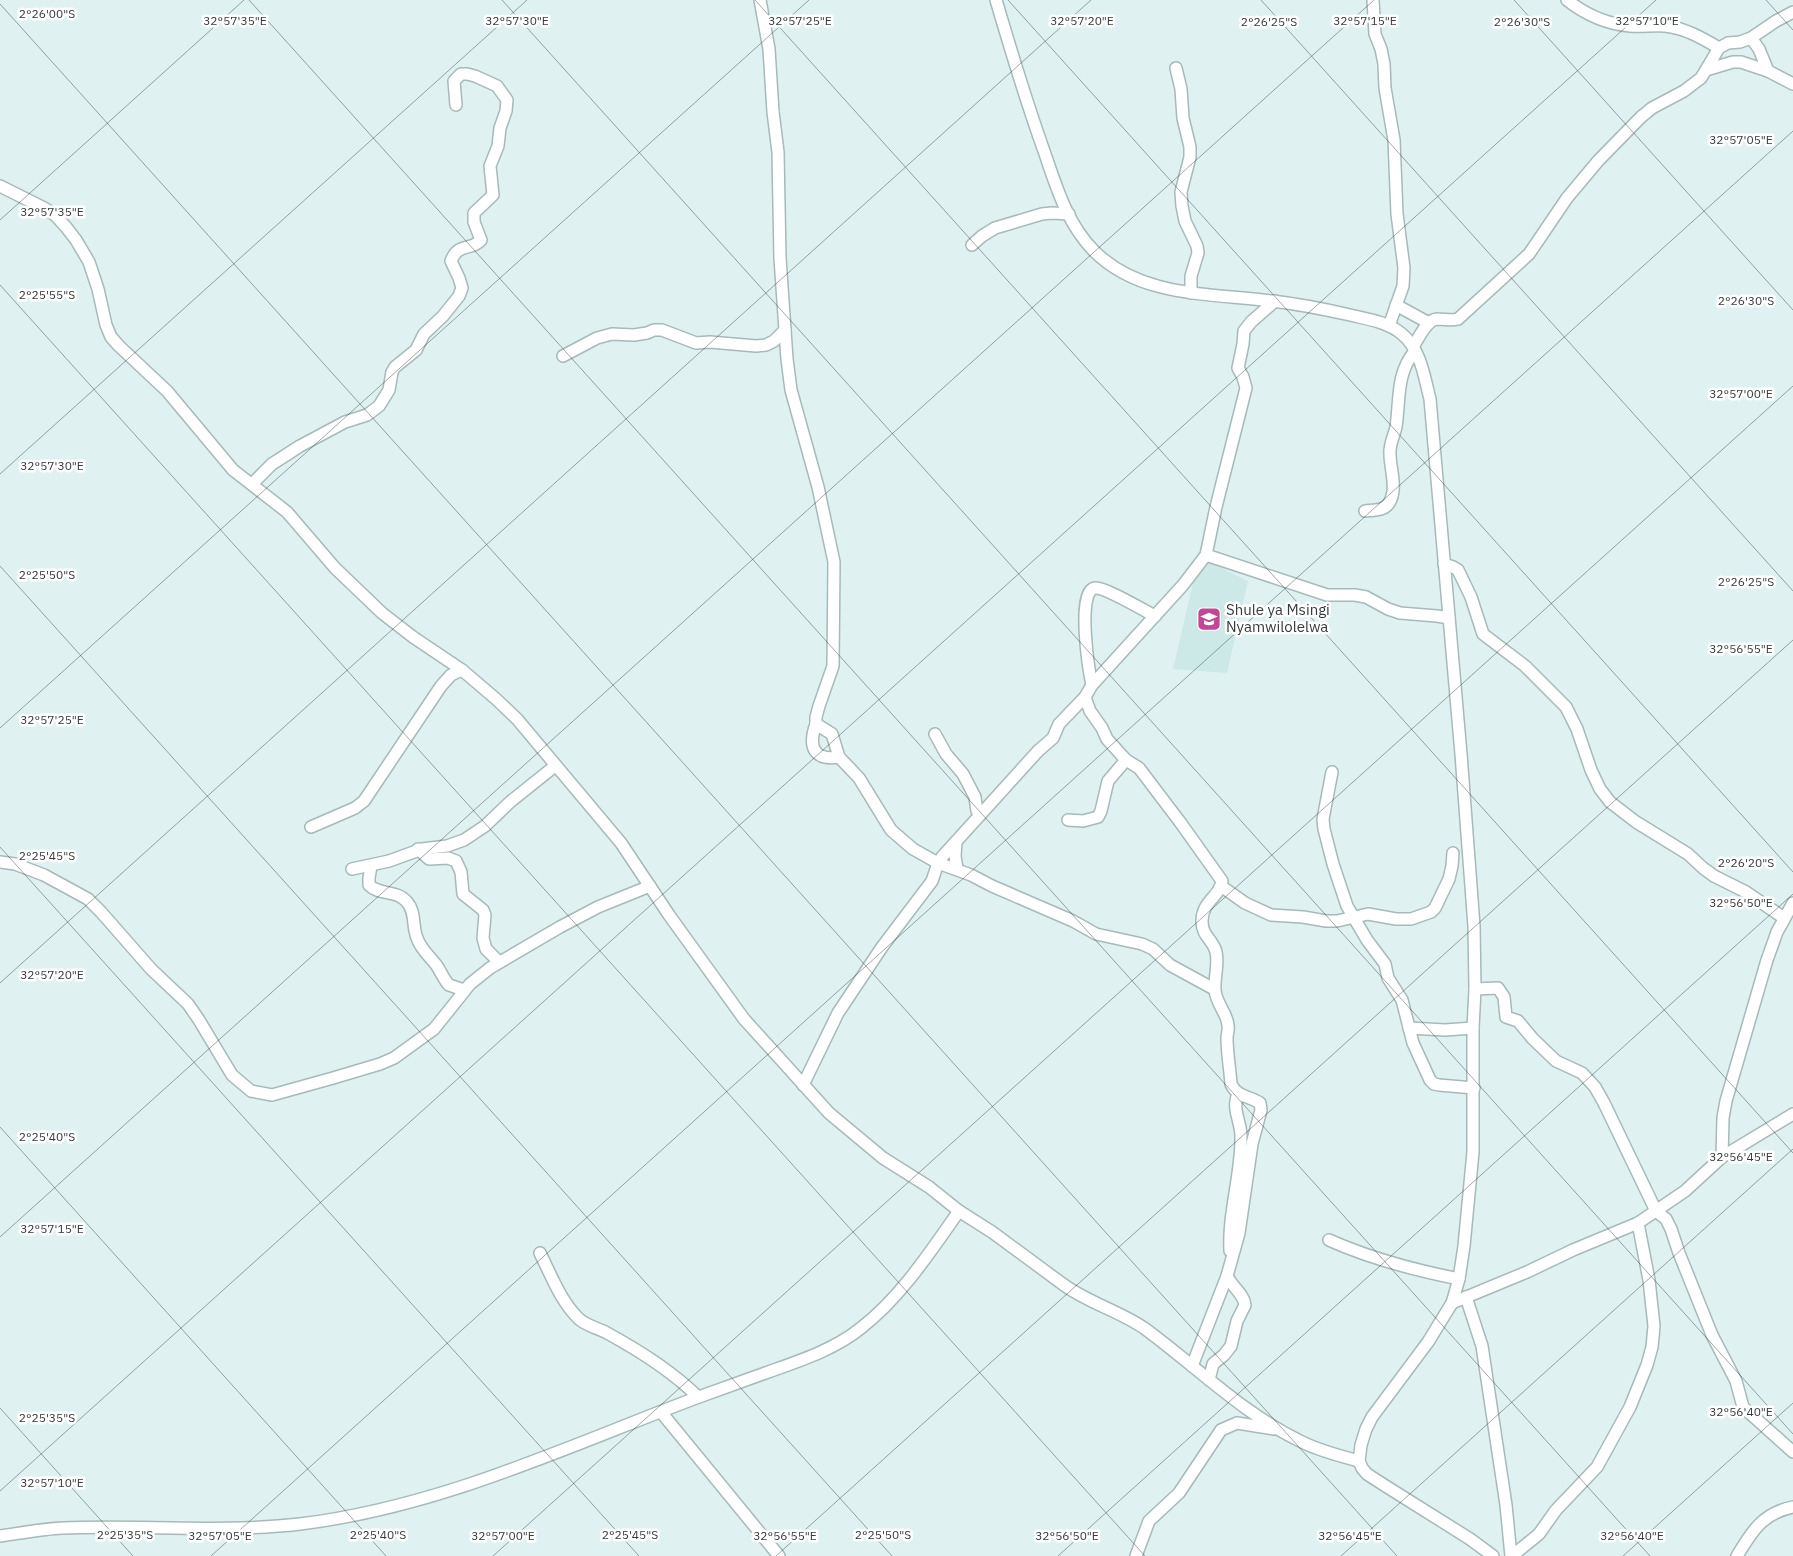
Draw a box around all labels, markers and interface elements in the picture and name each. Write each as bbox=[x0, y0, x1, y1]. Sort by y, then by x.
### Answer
text: 2°26'00"S bbox=[19, 6, 75, 21]
text: 32°57'35"E bbox=[203, 13, 267, 28]
text: 32°57'30"E bbox=[485, 13, 549, 28]
text: 32°57'25"E bbox=[768, 13, 832, 28]
text: 32°57'20"E bbox=[1050, 13, 1114, 28]
text: 32°57'15"E bbox=[1333, 13, 1397, 28]
text: 32°57'10"E bbox=[1615, 13, 1679, 28]
text: 2°26'25"S bbox=[1241, 14, 1297, 29]
text: 2°26'30"S bbox=[1494, 14, 1550, 29]
text: 32°57'05"E bbox=[1709, 132, 1773, 147]
text: 32°57'35"E bbox=[20, 204, 84, 219]
text: 2°25'55"S bbox=[19, 287, 75, 302]
text: 2°26'30"S bbox=[1718, 293, 1774, 308]
text: 32°57'00"E bbox=[1709, 386, 1773, 401]
text: 32°57'30"E bbox=[20, 458, 84, 473]
text: 2°25'50"S bbox=[19, 567, 75, 582]
text: 2°26'25"S bbox=[1718, 574, 1774, 589]
place label: Shule ya Msingi Nyamwilolelwa bbox=[1226, 600, 1330, 636]
school or university icon: Shule ya Msingi Nyamwilolelwa bbox=[1196, 606, 1222, 632]
text: 32°56'55"E bbox=[1709, 641, 1773, 656]
text: 32°57'25"E bbox=[20, 712, 84, 727]
text: 2°25'45"S bbox=[19, 848, 75, 863]
text: 2°26'20"S bbox=[1718, 855, 1774, 870]
text: 32°56'50"E bbox=[1709, 895, 1773, 910]
text: 32°57'20"E bbox=[20, 967, 84, 982]
text: 2°25'40"S bbox=[19, 1129, 75, 1144]
text: 32°56'45"E bbox=[1709, 1149, 1773, 1164]
text: 32°57'15"E bbox=[20, 1221, 84, 1236]
text: 32°56'40"E bbox=[1709, 1404, 1773, 1419]
text: 2°25'35"S bbox=[19, 1410, 75, 1425]
text: 32°57'10"E bbox=[20, 1475, 84, 1490]
text: 2°25'35"S bbox=[97, 1527, 153, 1542]
text: 2°25'40"S bbox=[350, 1527, 406, 1542]
text: 2°25'45"S bbox=[602, 1527, 658, 1542]
text: 2°25'50"S bbox=[855, 1527, 911, 1542]
text: 32°57'05"E bbox=[188, 1528, 252, 1543]
text: 32°57'00"E bbox=[471, 1528, 535, 1543]
text: 32°56'55"E bbox=[753, 1528, 817, 1543]
text: 32°56'50"E bbox=[1035, 1528, 1099, 1543]
text: 32°56'45"E bbox=[1318, 1528, 1382, 1543]
text: 32°56'40"E bbox=[1600, 1528, 1664, 1543]

